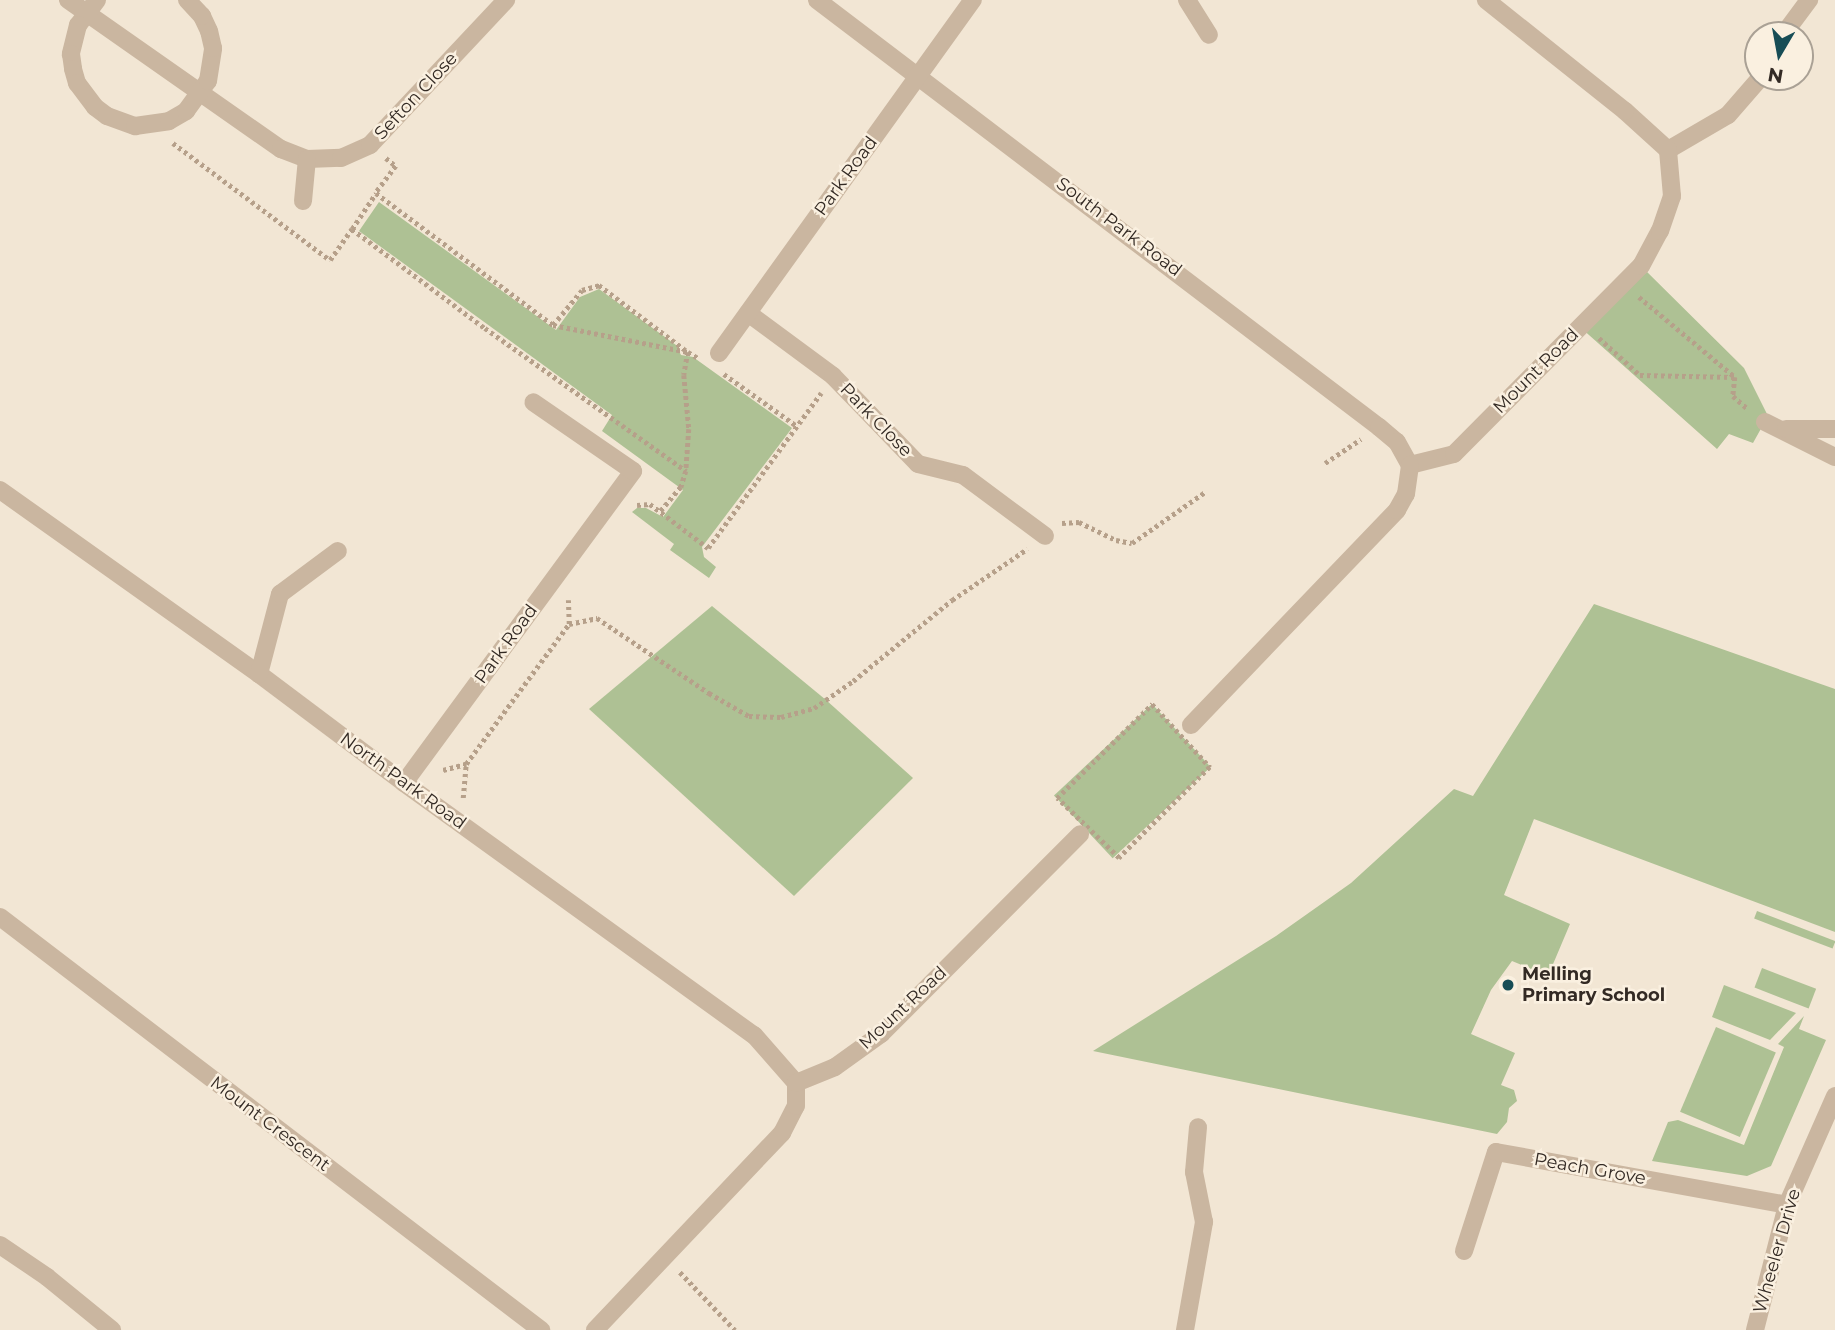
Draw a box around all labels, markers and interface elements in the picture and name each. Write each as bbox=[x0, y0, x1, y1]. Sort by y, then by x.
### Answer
north arrow bbox=[1744, 21, 1814, 91]
street label: Sefton Close bbox=[370, 48, 462, 144]
text: N bbox=[1766, 63, 1785, 88]
street label: Park Road bbox=[810, 132, 882, 220]
street label: South Park Road bbox=[1052, 173, 1186, 281]
street label: Mount Road bbox=[1489, 324, 1583, 418]
street label: Park Close bbox=[835, 379, 917, 461]
street label: Park Road bbox=[470, 600, 542, 688]
street label: North Park Road bbox=[336, 728, 470, 834]
street label: Mount Road bbox=[855, 962, 951, 1054]
place label: Melling Primary School bbox=[1522, 964, 1665, 1006]
marker: Melling Primary School bbox=[1500, 977, 1516, 993]
street label: Mount Crescent bbox=[206, 1072, 334, 1176]
street label: Peach Grove bbox=[1532, 1149, 1648, 1189]
street label: Wheeler Drive bbox=[1749, 1186, 1805, 1316]

